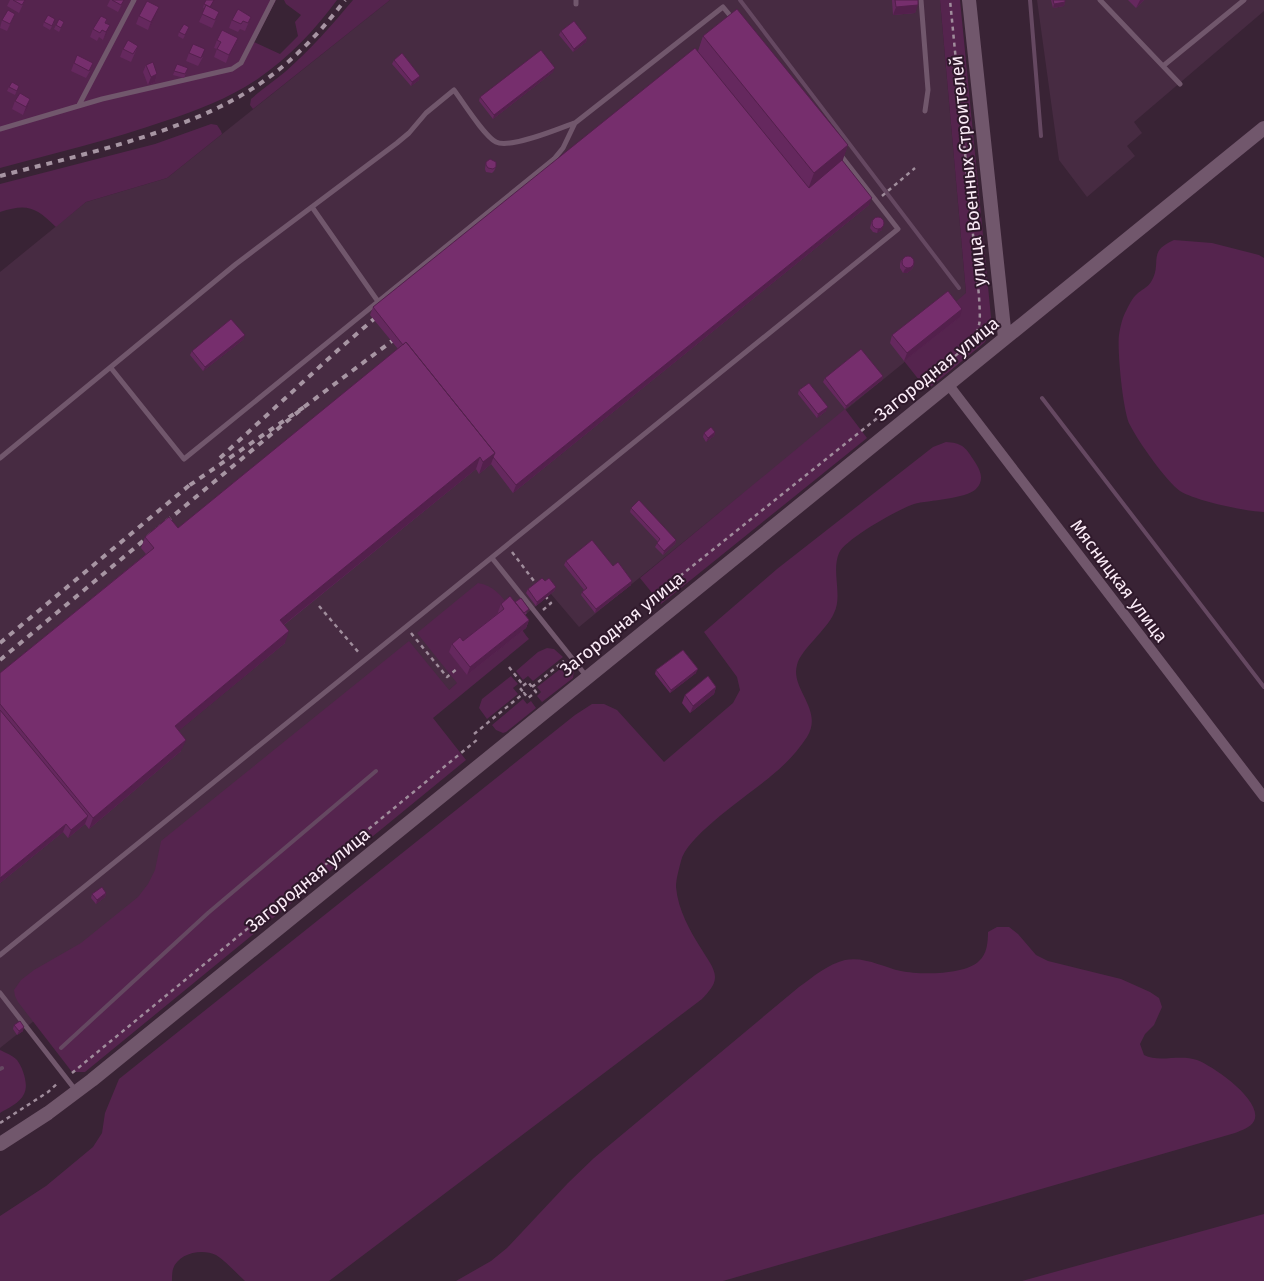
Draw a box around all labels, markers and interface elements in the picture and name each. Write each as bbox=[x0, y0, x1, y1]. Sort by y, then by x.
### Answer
street label: улица Военных Строителей bbox=[945, 55, 991, 287]
street label: Загородная улица bbox=[870, 312, 1004, 426]
street label: Мясницкая улица bbox=[1066, 515, 1172, 647]
street label: Загородная улица bbox=[555, 567, 689, 681]
street label: Загородная улица bbox=[241, 823, 375, 937]

